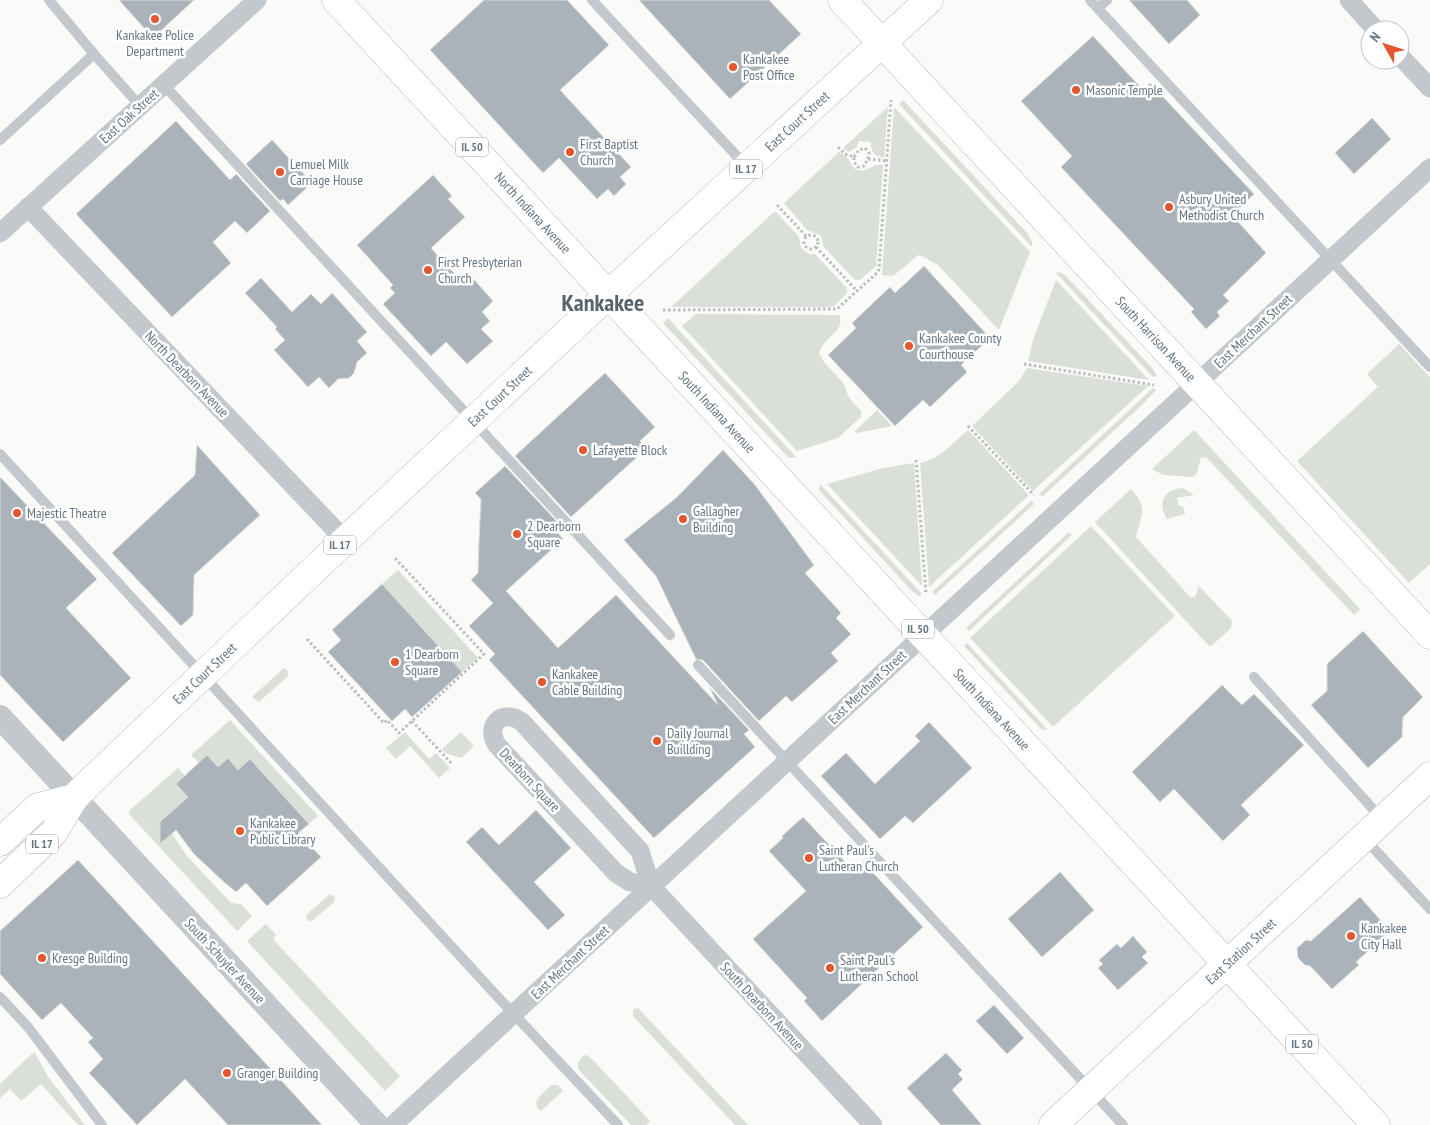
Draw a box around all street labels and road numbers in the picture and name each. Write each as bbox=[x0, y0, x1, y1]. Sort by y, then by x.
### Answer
street label: East Oak Street bbox=[96, 85, 162, 147]
street label: East Court Street bbox=[761, 87, 833, 155]
road number: IL 50 bbox=[456, 138, 488, 156]
road number: IL 17 bbox=[730, 160, 762, 178]
street label: North Indiana Avenue bbox=[491, 168, 575, 258]
street label: East Merchant Street bbox=[1210, 290, 1296, 372]
street label: South Harrison Avenue bbox=[1112, 293, 1200, 386]
street label: North Dearborn Avenue bbox=[141, 327, 233, 421]
street label: East Court Street bbox=[464, 362, 536, 430]
street label: South Indiana Avenue bbox=[675, 367, 759, 457]
road number: IL 17 bbox=[324, 536, 356, 554]
road number: IL 50 bbox=[902, 620, 934, 638]
street label: East Court Street bbox=[169, 639, 240, 708]
street label: East Merchant Street bbox=[824, 646, 910, 728]
street label: South Indiana Avenue bbox=[949, 665, 1034, 754]
street label: Dearborn Square bbox=[496, 744, 564, 816]
road number: IL 17 bbox=[26, 834, 58, 854]
street label: South Schuyler Avenue bbox=[181, 914, 269, 1008]
street label: East Station Street bbox=[1202, 914, 1280, 988]
street label: East Merchant Street bbox=[527, 921, 613, 1003]
street label: South Dearborn Avenue bbox=[717, 958, 808, 1054]
road number: IL 50 bbox=[1286, 1034, 1318, 1054]

